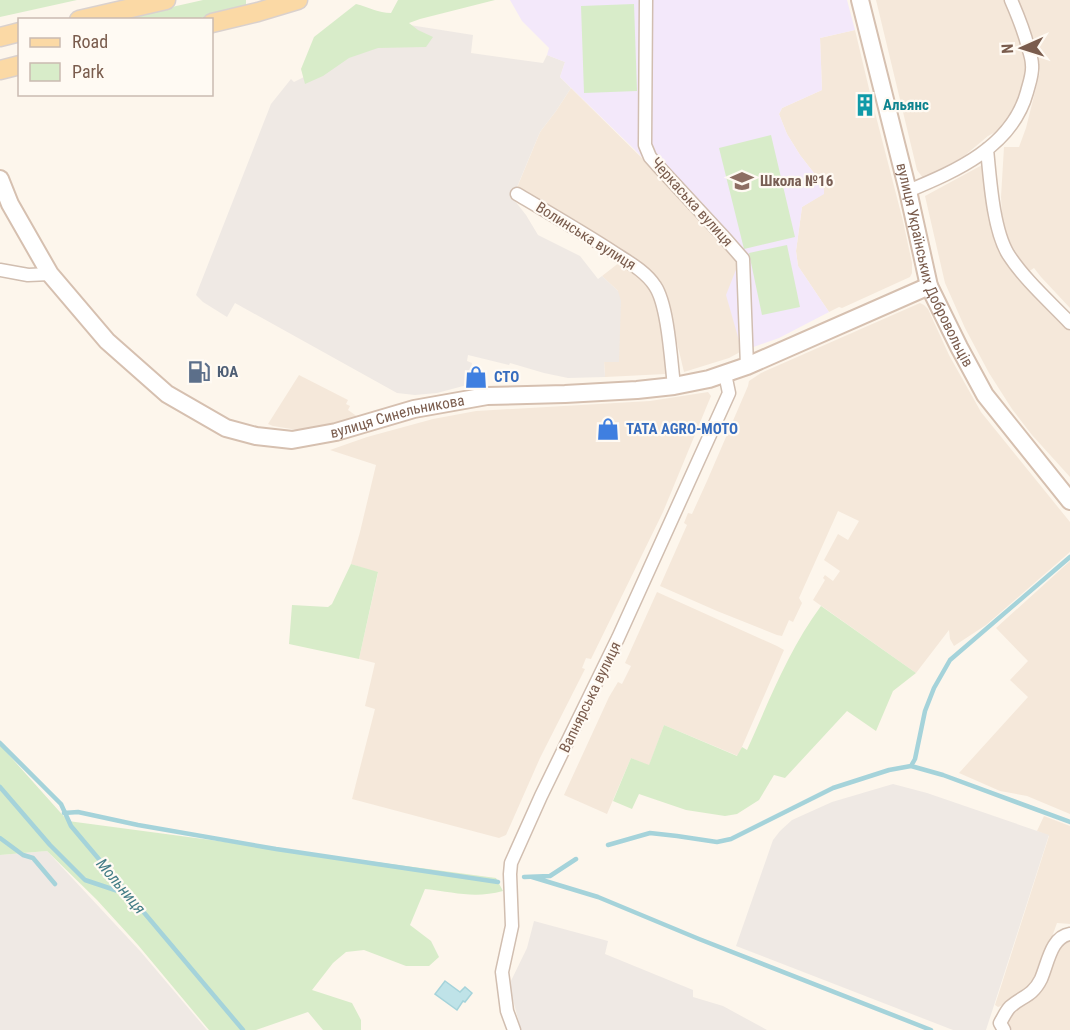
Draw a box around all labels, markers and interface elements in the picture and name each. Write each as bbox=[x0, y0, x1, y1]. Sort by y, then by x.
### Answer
legend bbox=[18, 18, 213, 96]
north arrow bbox=[992, 18, 1052, 78]
text: Road bbox=[72, 31, 108, 52]
text: N bbox=[998, 43, 1017, 54]
text: Park bbox=[72, 61, 104, 82]
building icon: Альянс bbox=[852, 92, 878, 118]
place label: Альянс bbox=[883, 96, 929, 114]
street label: Черкаська вулиця bbox=[647, 154, 737, 250]
street label: вулиця Українських Добровольців bbox=[892, 161, 977, 370]
school or university icon: Школа №16 bbox=[729, 168, 755, 194]
place label: Школа №16 bbox=[760, 172, 834, 190]
street label: Волинська вулиця bbox=[533, 198, 639, 274]
fuel station icon: ЮА bbox=[186, 359, 212, 385]
place label: ЮА bbox=[217, 363, 238, 381]
shop icon: СТО bbox=[463, 364, 489, 390]
place label: СТО bbox=[494, 368, 519, 386]
street label: вулиця Синельникова bbox=[329, 391, 466, 442]
shop icon: TATA AGRO-MOTO bbox=[595, 416, 621, 442]
place label: TATA AGRO-MOTO bbox=[626, 420, 738, 438]
street label: Вапнярська вулиця bbox=[555, 639, 625, 755]
water label: Мольниця bbox=[92, 855, 150, 918]

